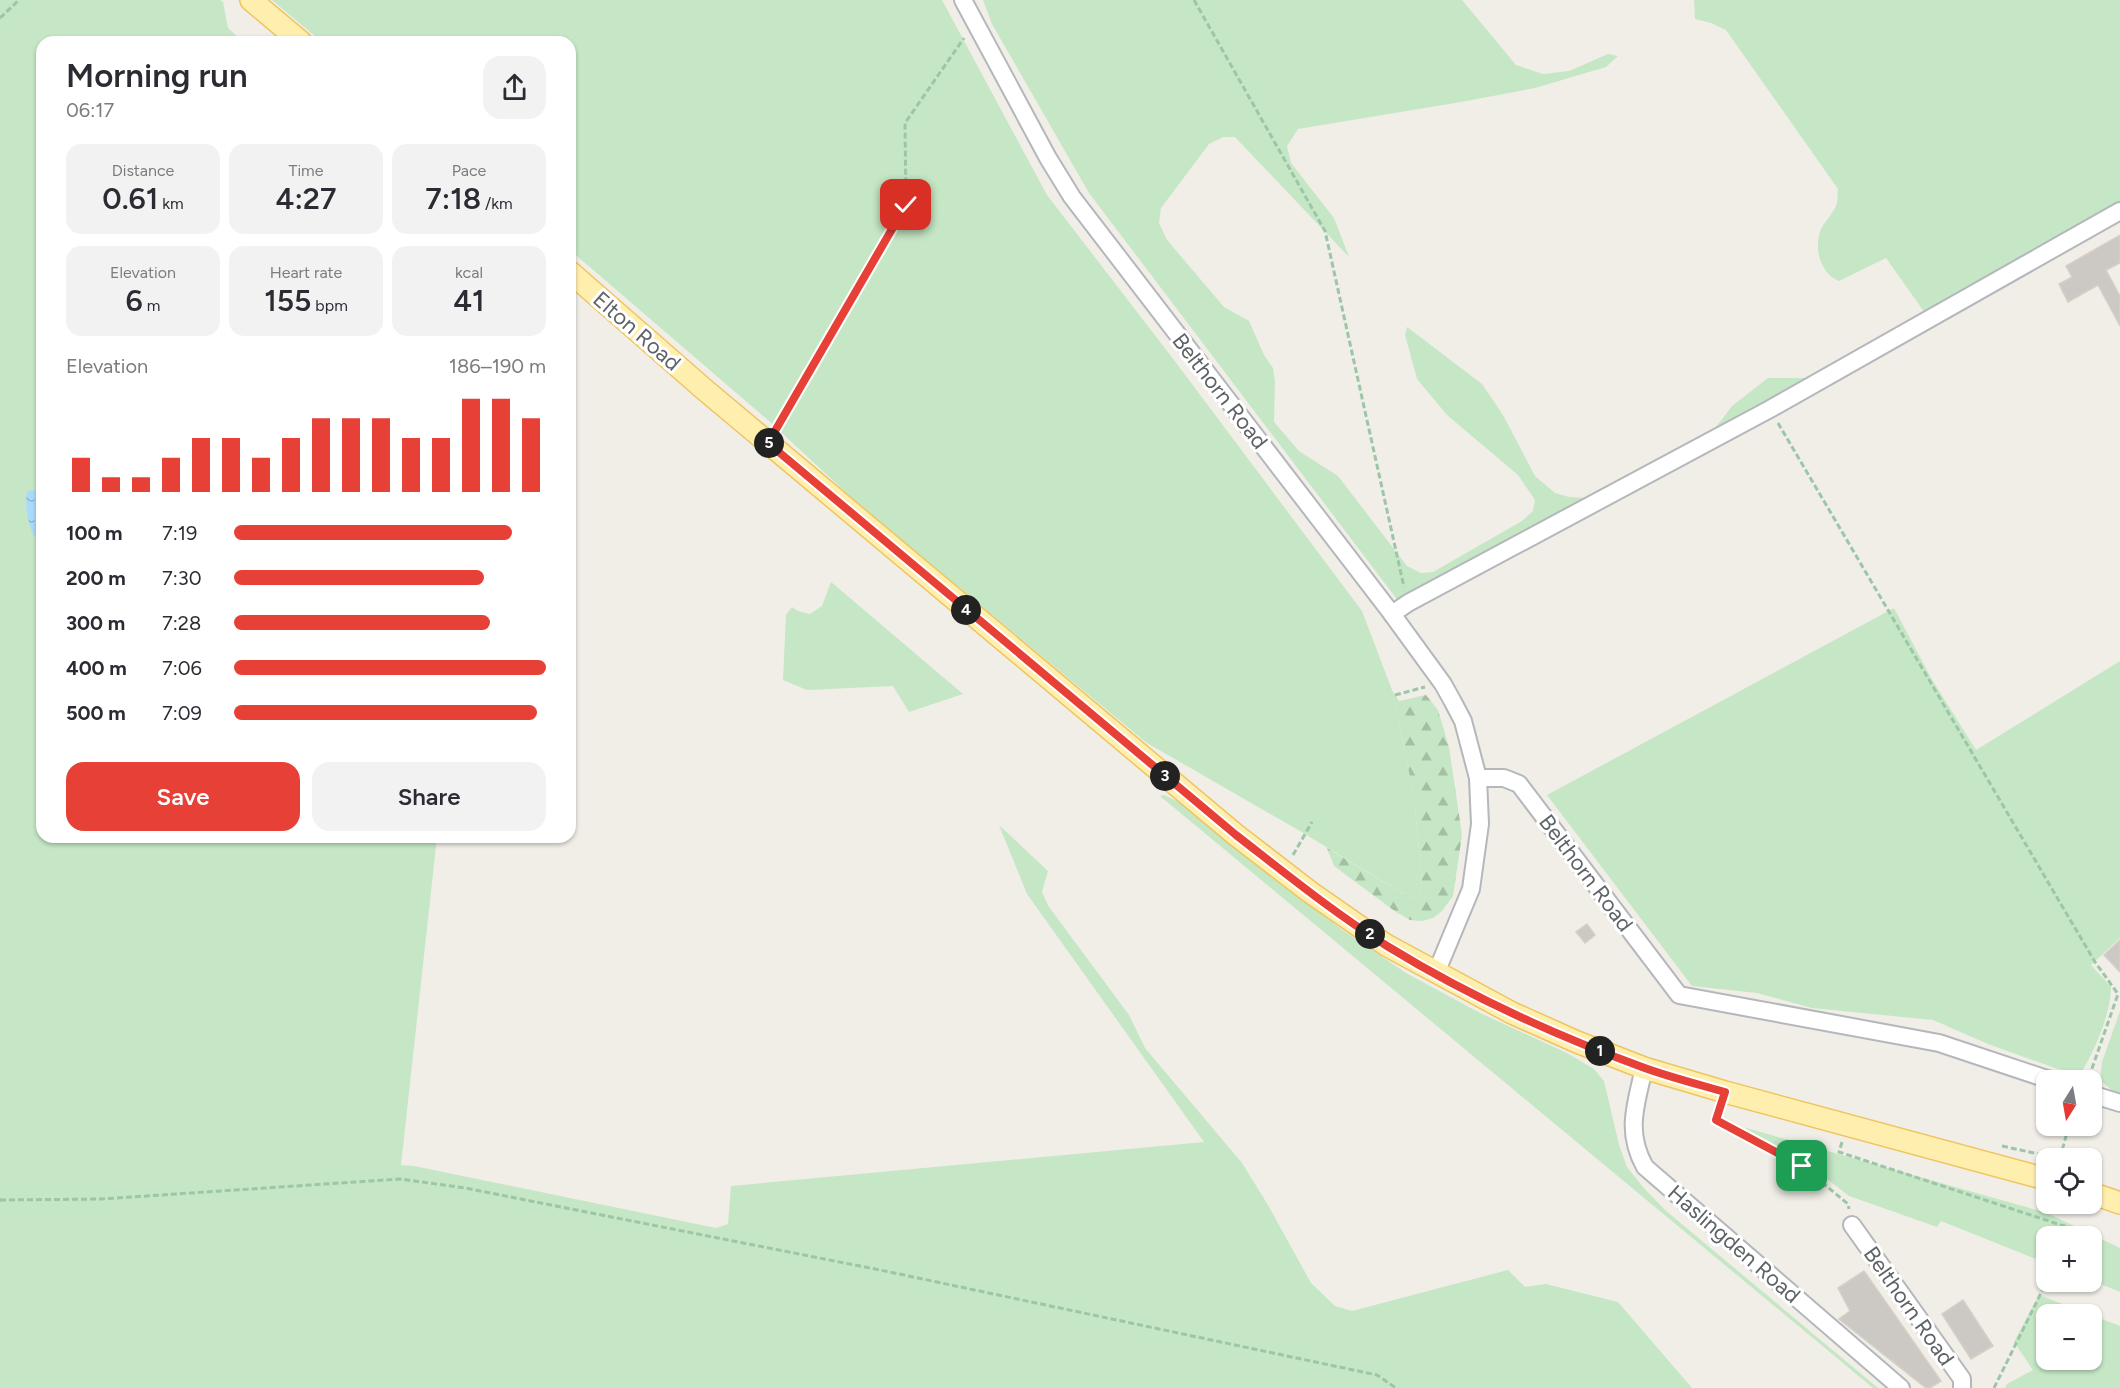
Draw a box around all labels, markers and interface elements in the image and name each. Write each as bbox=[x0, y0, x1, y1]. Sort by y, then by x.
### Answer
text: Morning run bbox=[66, 56, 248, 95]
button: share bbox=[483, 56, 546, 119]
text: 06:17 bbox=[66, 98, 114, 122]
text: Distance bbox=[112, 161, 174, 180]
text: Time bbox=[289, 161, 323, 180]
text: Pace bbox=[452, 161, 486, 180]
pin bbox=[880, 179, 931, 230]
text: 0.61 bbox=[102, 180, 158, 217]
text: 4:27 bbox=[276, 180, 336, 217]
text: 7:18 bbox=[425, 180, 481, 217]
icon: check bbox=[889, 188, 922, 221]
text: km bbox=[158, 194, 184, 213]
text: /km bbox=[481, 194, 513, 213]
text: Elevation bbox=[110, 263, 176, 282]
text: Heart rate bbox=[270, 263, 342, 282]
text: kcal bbox=[455, 263, 483, 282]
text: 6 bbox=[126, 282, 143, 319]
text: 155 bbox=[264, 282, 311, 319]
text: 41 bbox=[453, 282, 485, 319]
street label: Elton Road bbox=[588, 286, 686, 376]
text: m bbox=[143, 296, 160, 315]
text: bpm bbox=[311, 296, 348, 315]
street label: Belthorn Road bbox=[1166, 328, 1274, 454]
text: Elevation bbox=[66, 354, 148, 378]
text: 186–190 m bbox=[449, 354, 546, 378]
pin: 5 bbox=[754, 428, 784, 458]
text: 5 bbox=[764, 433, 774, 452]
text: 100 m bbox=[66, 521, 123, 545]
text: 7:19 bbox=[162, 521, 197, 545]
text: 200 m bbox=[66, 566, 126, 590]
text: 7:30 bbox=[162, 566, 202, 590]
pin: 4 bbox=[951, 595, 981, 625]
text: 4 bbox=[961, 600, 971, 619]
text: 300 m bbox=[66, 611, 125, 635]
text: 7:28 bbox=[162, 611, 201, 635]
text: 400 m bbox=[66, 656, 127, 680]
text: 7:06 bbox=[162, 656, 202, 680]
text: 500 m bbox=[66, 701, 126, 725]
text: 7:09 bbox=[162, 701, 202, 725]
pin: 3 bbox=[1150, 761, 1180, 791]
button: Save bbox=[66, 762, 300, 831]
button: Share bbox=[312, 762, 546, 831]
text: 3 bbox=[1161, 766, 1169, 785]
street label: Belthorn Road bbox=[1533, 809, 1639, 937]
pin: 2 bbox=[1355, 919, 1385, 949]
text: 2 bbox=[1365, 924, 1375, 943]
pin: 1 bbox=[1585, 1036, 1615, 1066]
text: 1 bbox=[1597, 1041, 1603, 1060]
north arrow bbox=[2036, 1070, 2102, 1136]
map controls bbox=[2036, 1070, 2102, 1370]
pin bbox=[1776, 1140, 1827, 1191]
button: locate bbox=[2036, 1148, 2102, 1214]
icon: arrive bbox=[1785, 1149, 1818, 1182]
street label: Haslingden Road bbox=[1662, 1179, 1806, 1309]
button: + bbox=[2036, 1226, 2102, 1292]
street label: Belthorn Road bbox=[1858, 1241, 1960, 1371]
button: − bbox=[2036, 1304, 2102, 1370]

